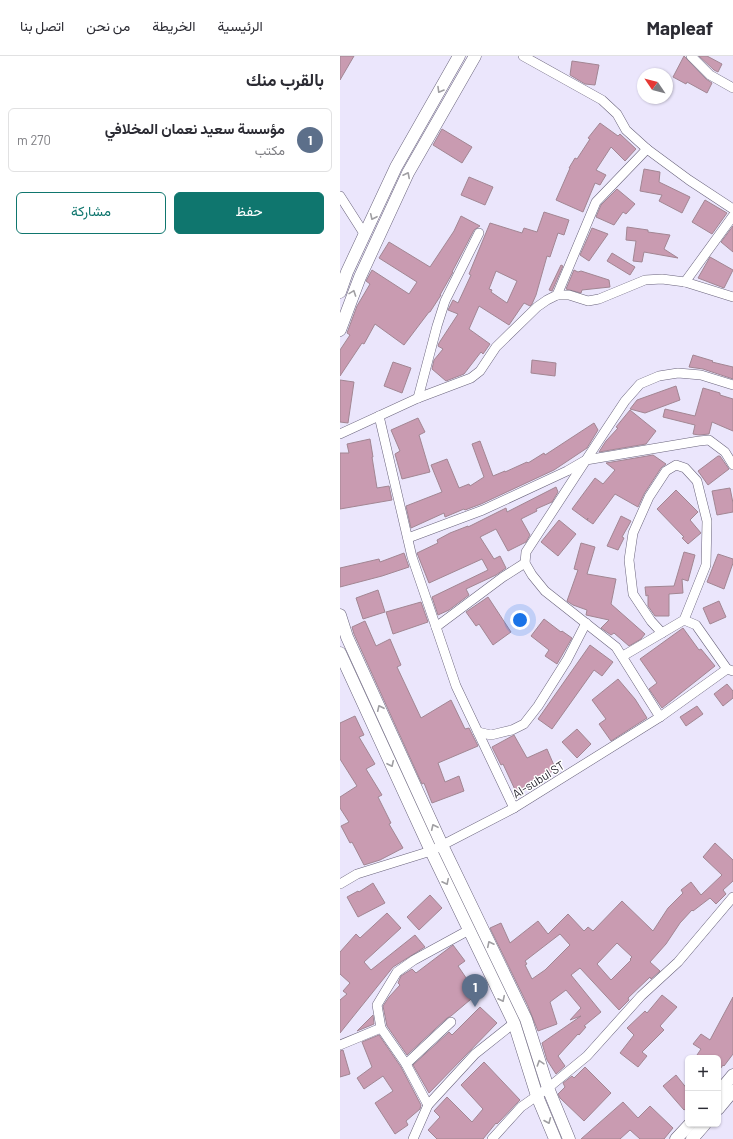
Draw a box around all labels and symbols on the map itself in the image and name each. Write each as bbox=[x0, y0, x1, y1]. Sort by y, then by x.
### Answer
north arrow bbox=[637, 68, 673, 104]
one-way arrow bbox=[438, 86, 445, 93]
one-way arrow bbox=[402, 172, 410, 179]
one-way arrow bbox=[370, 213, 378, 220]
one-way arrow bbox=[349, 290, 357, 297]
your location bbox=[510, 610, 530, 630]
one-way arrow bbox=[376, 705, 384, 712]
street label: Al-subul ST bbox=[509, 757, 567, 800]
one-way arrow bbox=[386, 760, 394, 768]
one-way arrow bbox=[431, 823, 439, 831]
one-way arrow bbox=[441, 878, 449, 886]
one-way arrow bbox=[487, 941, 495, 948]
pin: 1 bbox=[462, 974, 488, 1007]
one-way arrow bbox=[497, 995, 505, 1003]
one-way arrow bbox=[536, 1060, 545, 1067]
one-way arrow bbox=[543, 1117, 551, 1124]

